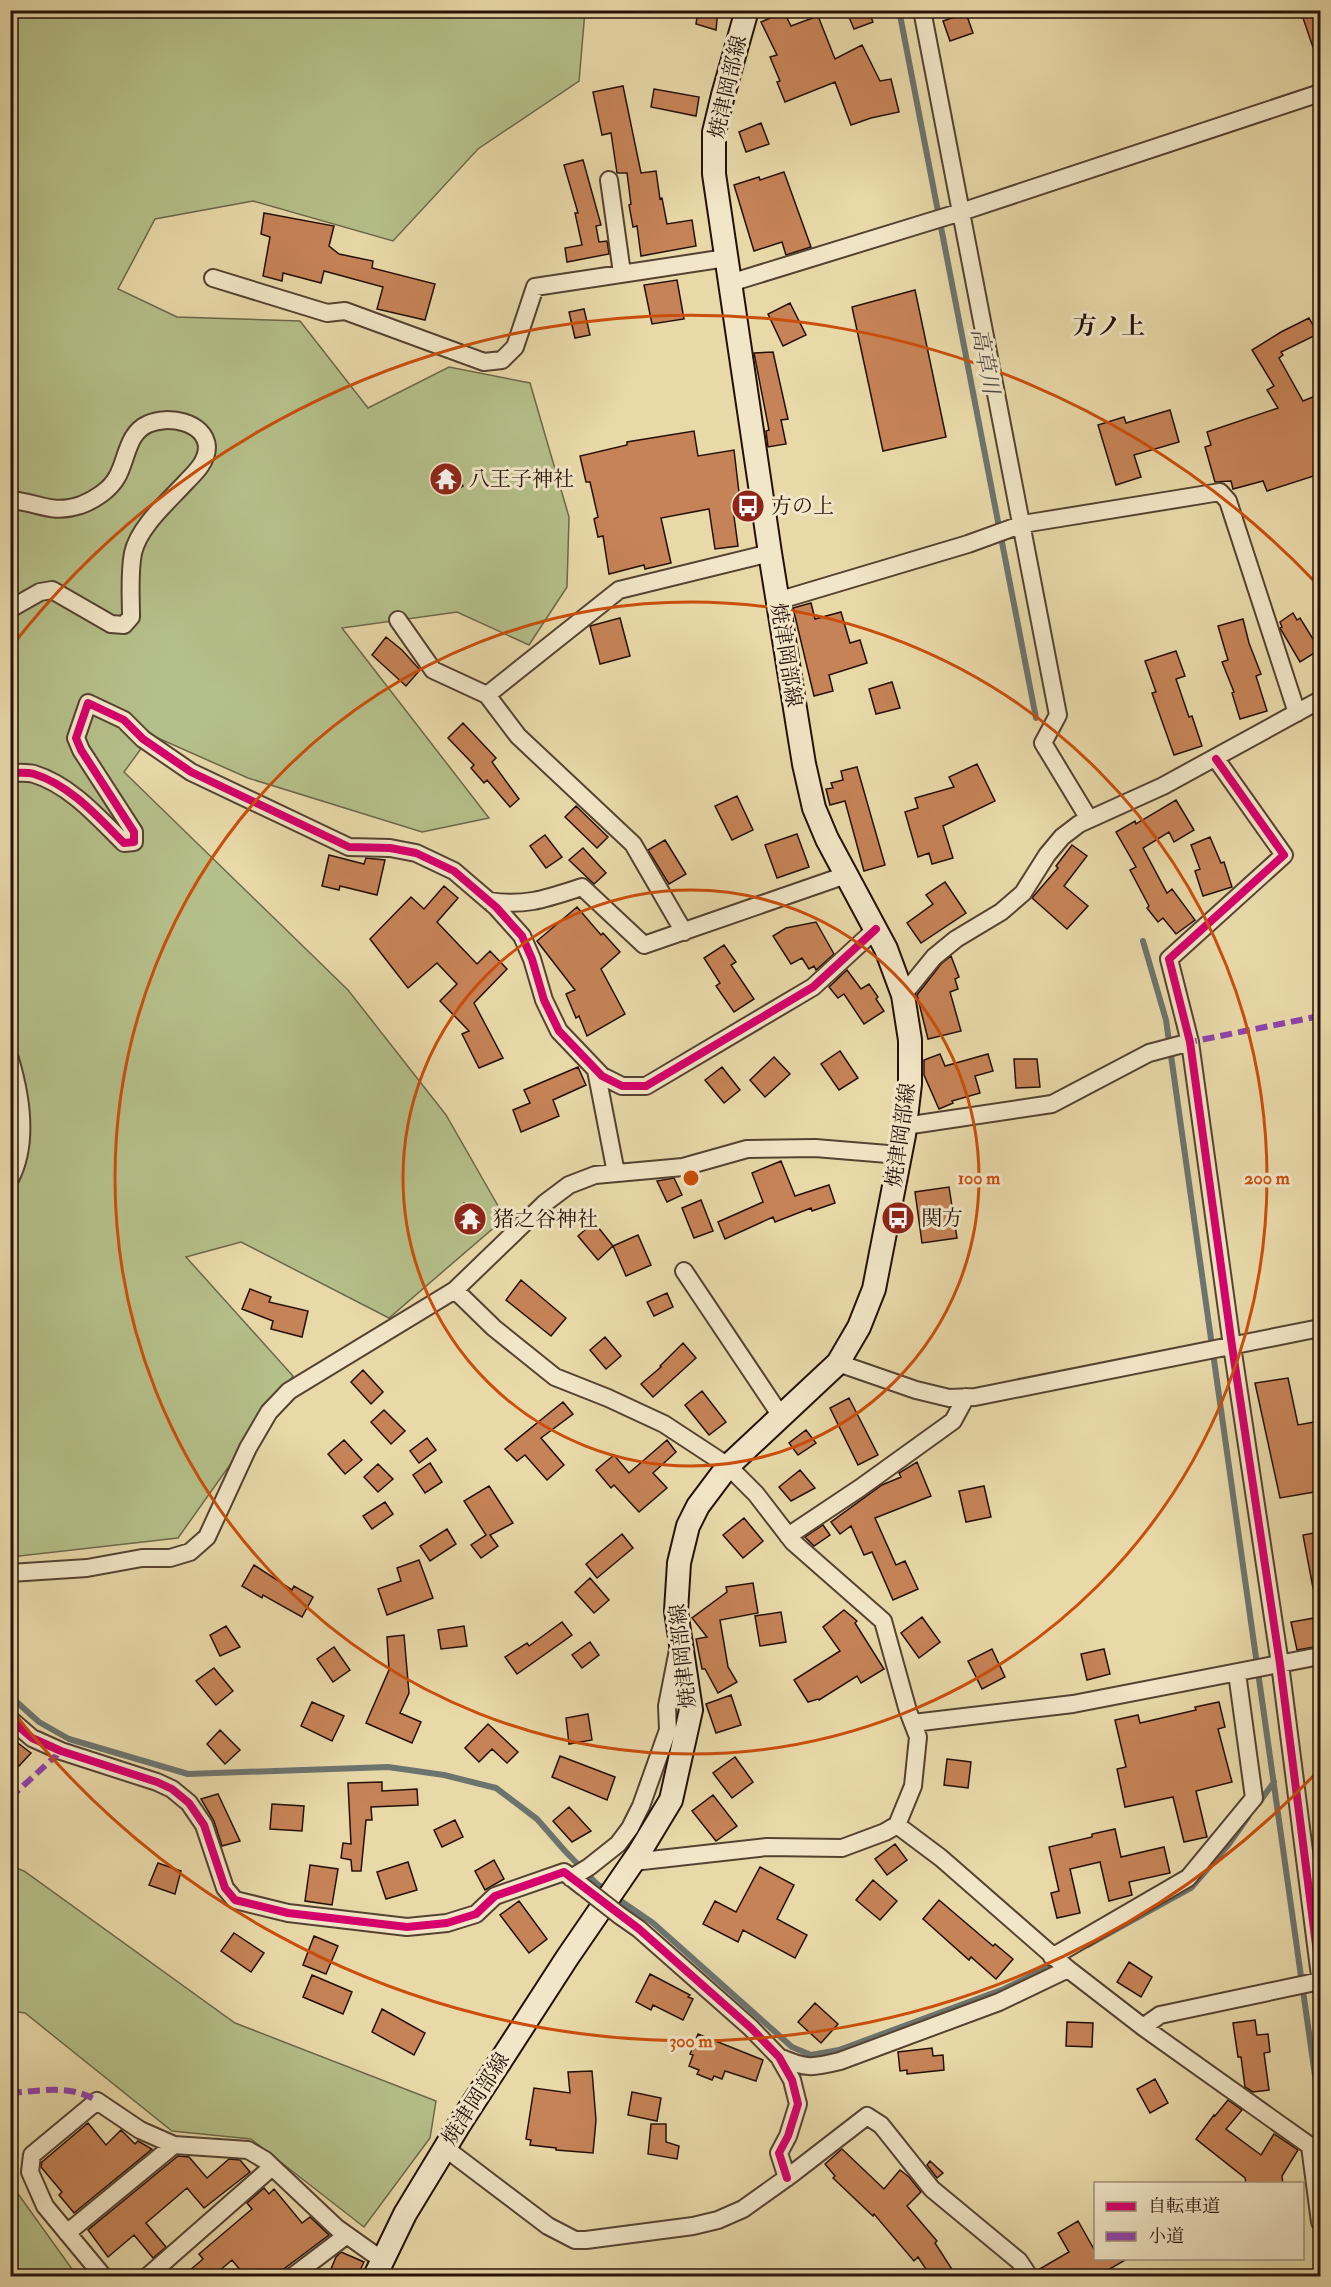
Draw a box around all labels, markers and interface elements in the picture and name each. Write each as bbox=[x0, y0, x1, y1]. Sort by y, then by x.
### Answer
street label: 焼津岡部線 bbox=[703, 33, 753, 141]
district label: 方ノ上 bbox=[1073, 311, 1145, 342]
water label: 高草川 bbox=[965, 326, 1005, 398]
temple icon: 八王子神社 bbox=[428, 461, 464, 497]
place label: 八王子神社 bbox=[469, 466, 574, 493]
bus stop icon: 方の上 bbox=[730, 488, 766, 524]
place label: 方の上 bbox=[771, 493, 834, 520]
street label: 焼津岡部線 bbox=[764, 601, 808, 709]
street label: 焼津岡部線 bbox=[880, 1081, 922, 1189]
text: 100 m bbox=[958, 1167, 1001, 1190]
text: 200 m bbox=[1244, 1167, 1291, 1190]
centre of rings bbox=[681, 1168, 701, 1188]
bus stop icon: 関方 bbox=[880, 1200, 916, 1236]
temple icon: 猪之谷神社 bbox=[452, 1201, 488, 1237]
place label: 関方 bbox=[921, 1205, 963, 1232]
place label: 猪之谷神社 bbox=[493, 1206, 598, 1233]
street label: 焼津岡部線 bbox=[664, 1602, 702, 1710]
text: 300 m bbox=[669, 2030, 714, 2053]
street label: 焼津岡部線 bbox=[436, 2048, 516, 2150]
legend bbox=[1094, 2182, 1304, 2260]
text: 自転車道 bbox=[1148, 2195, 1220, 2218]
text: 小道 bbox=[1148, 2225, 1184, 2248]

